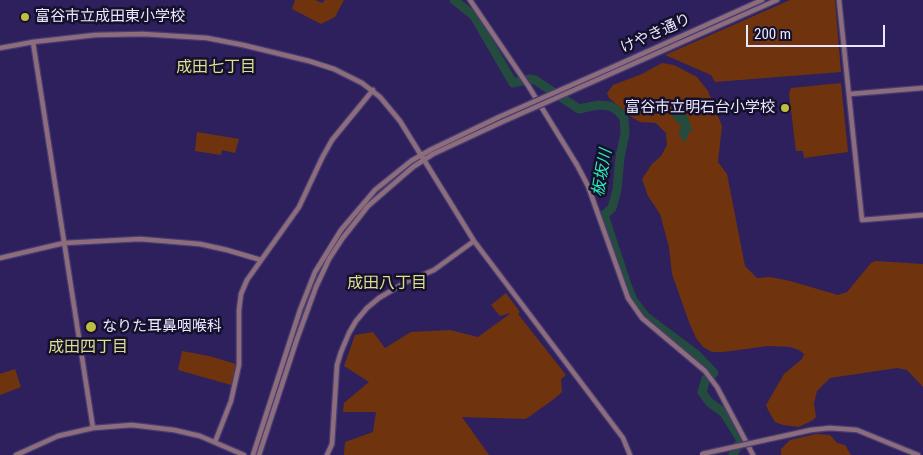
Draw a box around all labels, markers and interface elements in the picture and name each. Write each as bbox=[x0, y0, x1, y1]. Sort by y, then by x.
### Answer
place label: 富谷市立成田東小学校 bbox=[35, 8, 185, 26]
marker: 富谷市立成田東小学校 bbox=[19, 11, 31, 23]
street label: けやき通り bbox=[618, 11, 694, 57]
scale bar bbox=[748, 15, 887, 47]
text: 200 m bbox=[754, 25, 791, 43]
district label: 成田七丁目 bbox=[176, 58, 256, 78]
place label: 富谷市立明石台小学校 bbox=[625, 99, 775, 117]
marker: 富谷市立明石台小学校 bbox=[779, 102, 791, 114]
water label: 板坂川 bbox=[589, 148, 617, 198]
district label: 成田八丁目 bbox=[347, 274, 427, 294]
place label: なりた耳鼻咽喉科 bbox=[102, 318, 222, 336]
marker: なりた耳鼻咽喉科 bbox=[84, 320, 98, 334]
district label: 成田四丁目 bbox=[48, 338, 128, 358]

